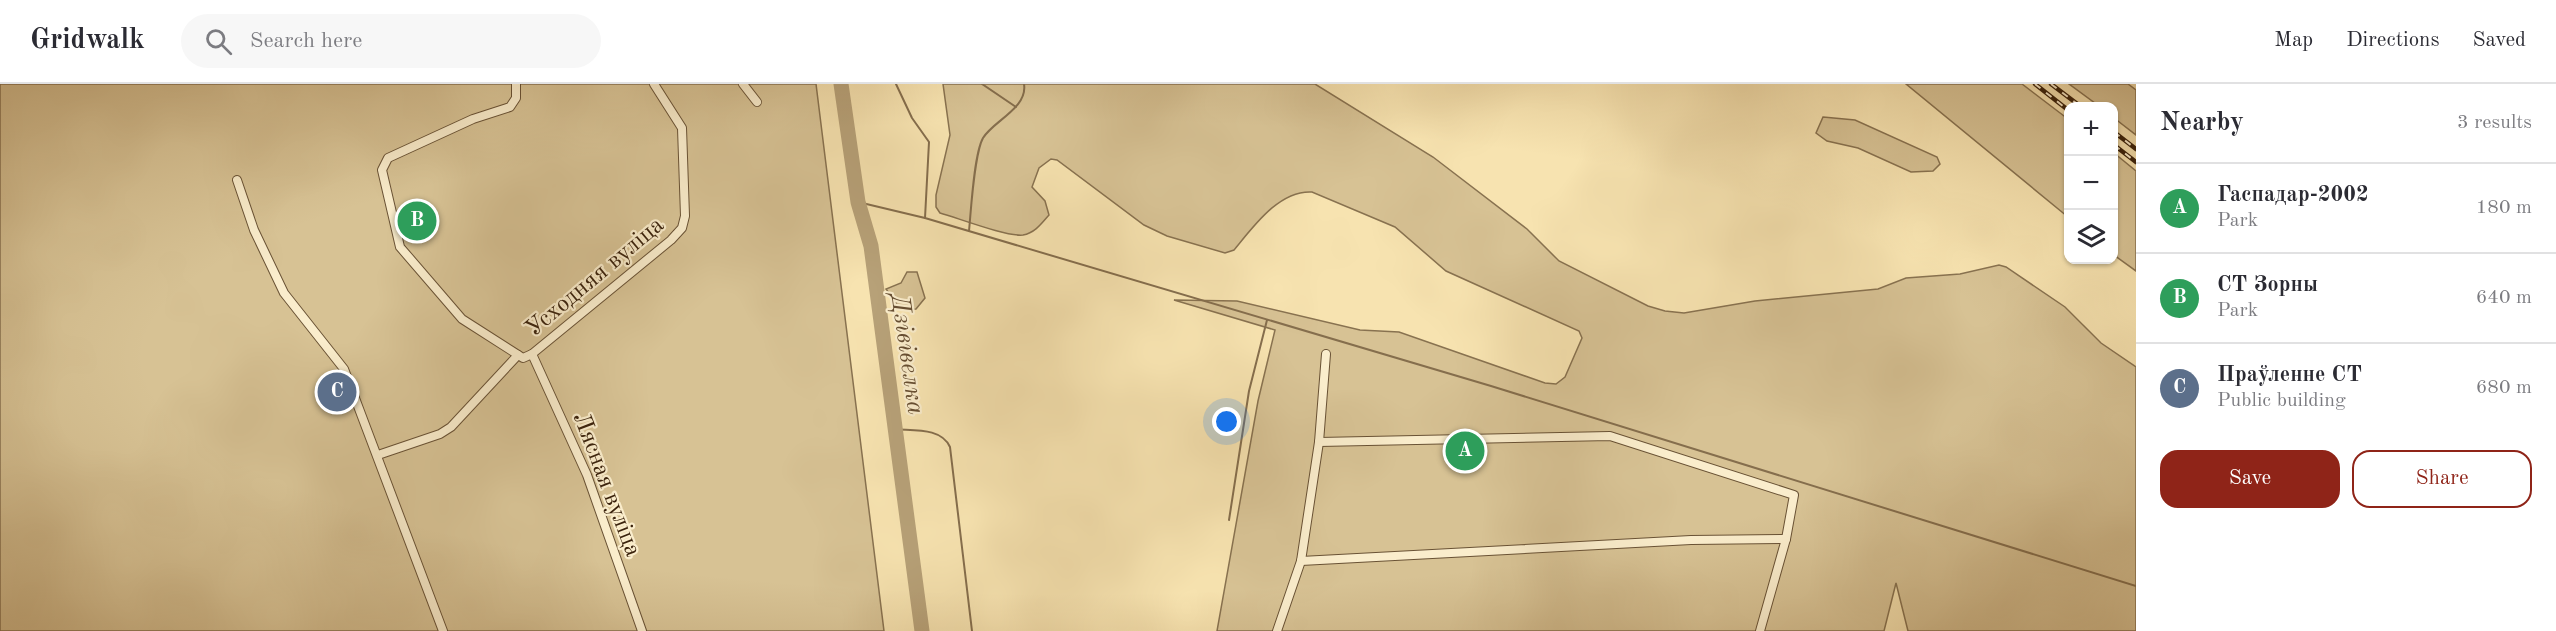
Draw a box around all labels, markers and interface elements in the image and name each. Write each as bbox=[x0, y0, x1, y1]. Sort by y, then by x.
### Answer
search box bbox=[181, 14, 601, 68]
icon: search bbox=[202, 25, 235, 58]
text: Gridwalk bbox=[30, 27, 145, 55]
text: Search here bbox=[250, 30, 362, 52]
text: Map bbox=[2274, 30, 2313, 51]
text: Directions bbox=[2346, 30, 2440, 51]
text: Saved bbox=[2473, 30, 2526, 51]
map controls bbox=[2064, 102, 2118, 264]
button: + bbox=[2064, 102, 2118, 156]
text: Nearby bbox=[2160, 110, 2244, 136]
text: 3 results bbox=[2457, 113, 2532, 133]
button: − bbox=[2064, 156, 2118, 210]
text: Гаспадар-2002 bbox=[2217, 184, 2369, 206]
pin: B bbox=[398, 198, 436, 244]
text: A bbox=[2172, 198, 2187, 218]
text: 180 m bbox=[2476, 198, 2532, 218]
button: layers bbox=[2064, 210, 2118, 264]
text: Park bbox=[2217, 211, 2258, 231]
street label: Усходняя вуліца bbox=[522, 213, 669, 342]
text: СТ Зорны bbox=[2217, 274, 2318, 296]
text: B bbox=[2172, 288, 2187, 308]
text: 640 m bbox=[2476, 288, 2532, 308]
water label: Дзівівелка bbox=[885, 289, 928, 417]
text: Park bbox=[2217, 301, 2258, 321]
text: Праўленне СТ bbox=[2217, 364, 2362, 386]
pin: C bbox=[318, 370, 356, 414]
text: C bbox=[2173, 378, 2186, 398]
text: 680 m bbox=[2476, 378, 2532, 398]
text: Public building bbox=[2217, 391, 2346, 411]
your location bbox=[1212, 407, 1241, 436]
street label: Лясная вуліца bbox=[568, 409, 645, 560]
pin: A bbox=[1446, 428, 1484, 473]
button: Save bbox=[2160, 450, 2340, 508]
button: Share bbox=[2352, 450, 2532, 508]

